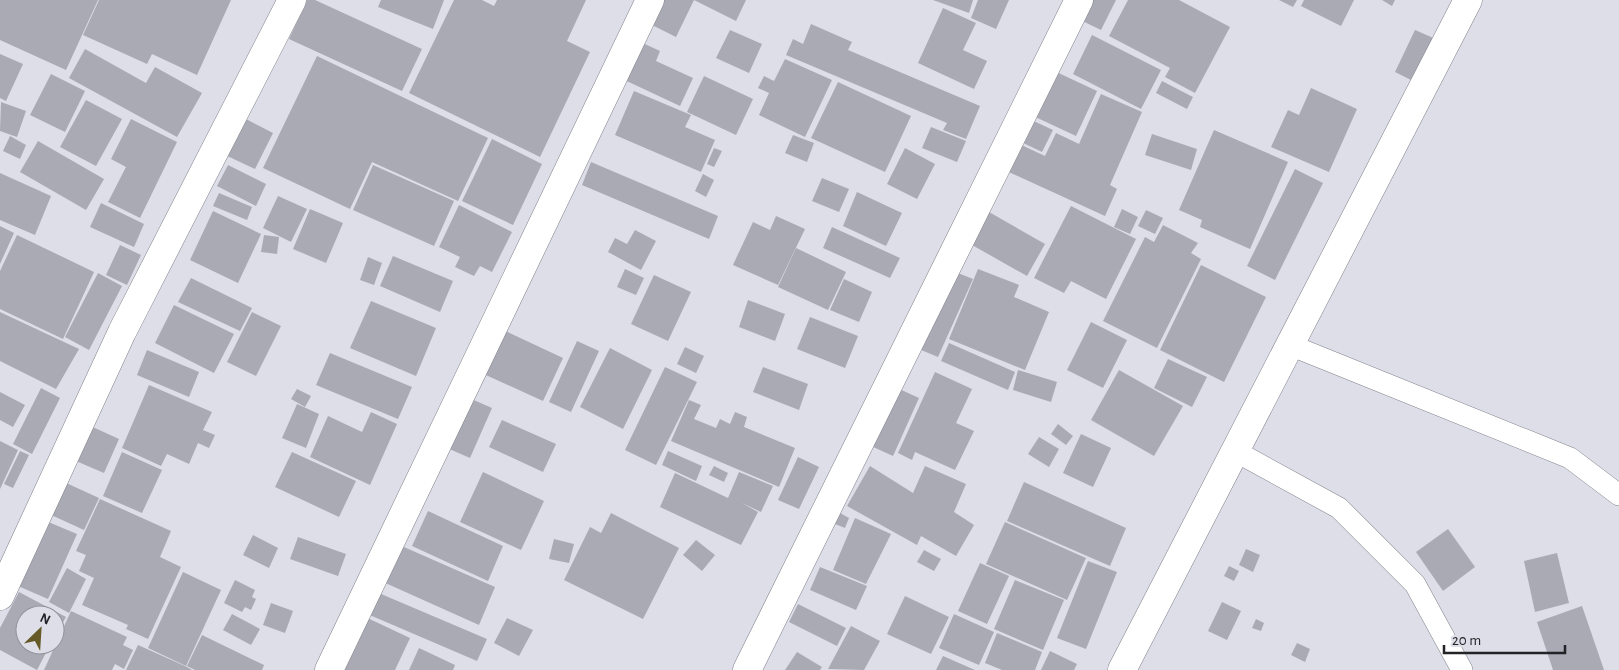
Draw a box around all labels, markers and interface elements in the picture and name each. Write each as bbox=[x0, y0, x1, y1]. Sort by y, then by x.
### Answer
north arrow bbox=[15, 605, 65, 655]
text: N bbox=[38, 611, 52, 628]
scale bar bbox=[1444, 622, 1565, 654]
text: 20 m bbox=[1452, 633, 1481, 648]

